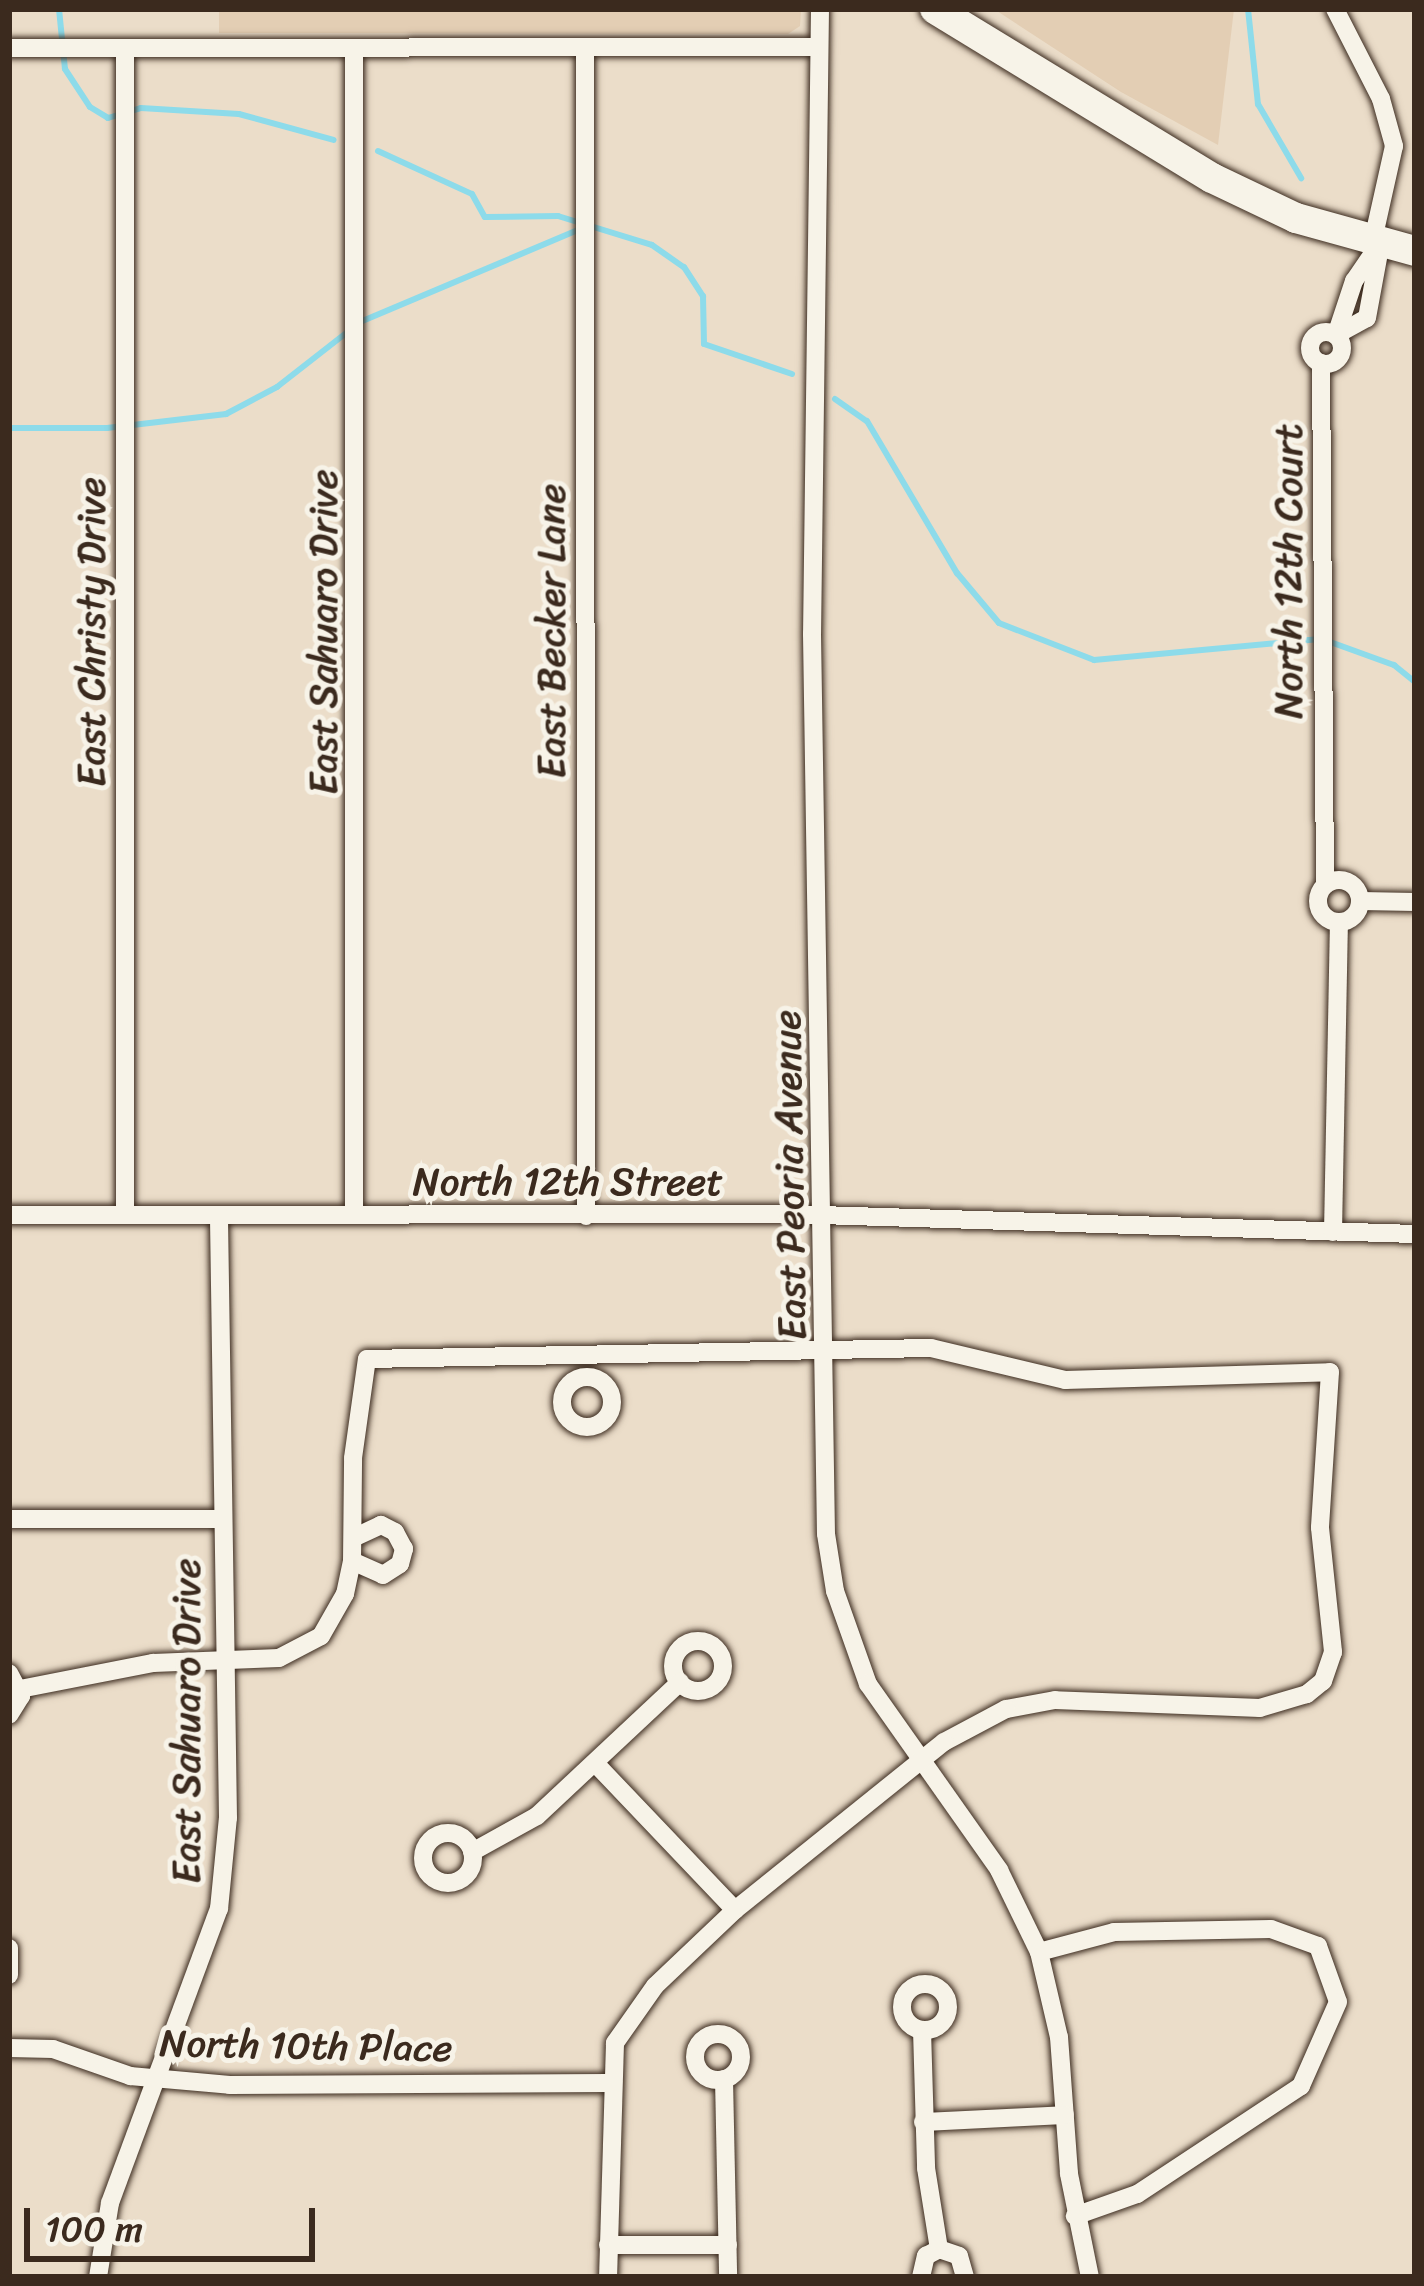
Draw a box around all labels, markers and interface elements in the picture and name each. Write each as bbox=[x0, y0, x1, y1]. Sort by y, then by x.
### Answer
street label: North 12th Court bbox=[1266, 423, 1312, 719]
street label: East Sahuaro Drive bbox=[301, 469, 347, 795]
street label: East Christy Drive bbox=[69, 477, 115, 787]
street label: East Becker Lane bbox=[529, 483, 575, 779]
street label: East Peoria Avenue bbox=[764, 1009, 816, 1341]
street label: North 12th Street bbox=[413, 1159, 723, 1205]
street label: East Sahuaro Drive bbox=[164, 1558, 210, 1884]
street label: North 10th Place bbox=[159, 2020, 453, 2072]
scale bar bbox=[30, 2184, 321, 2258]
text: 100 m bbox=[45, 2197, 143, 2261]

